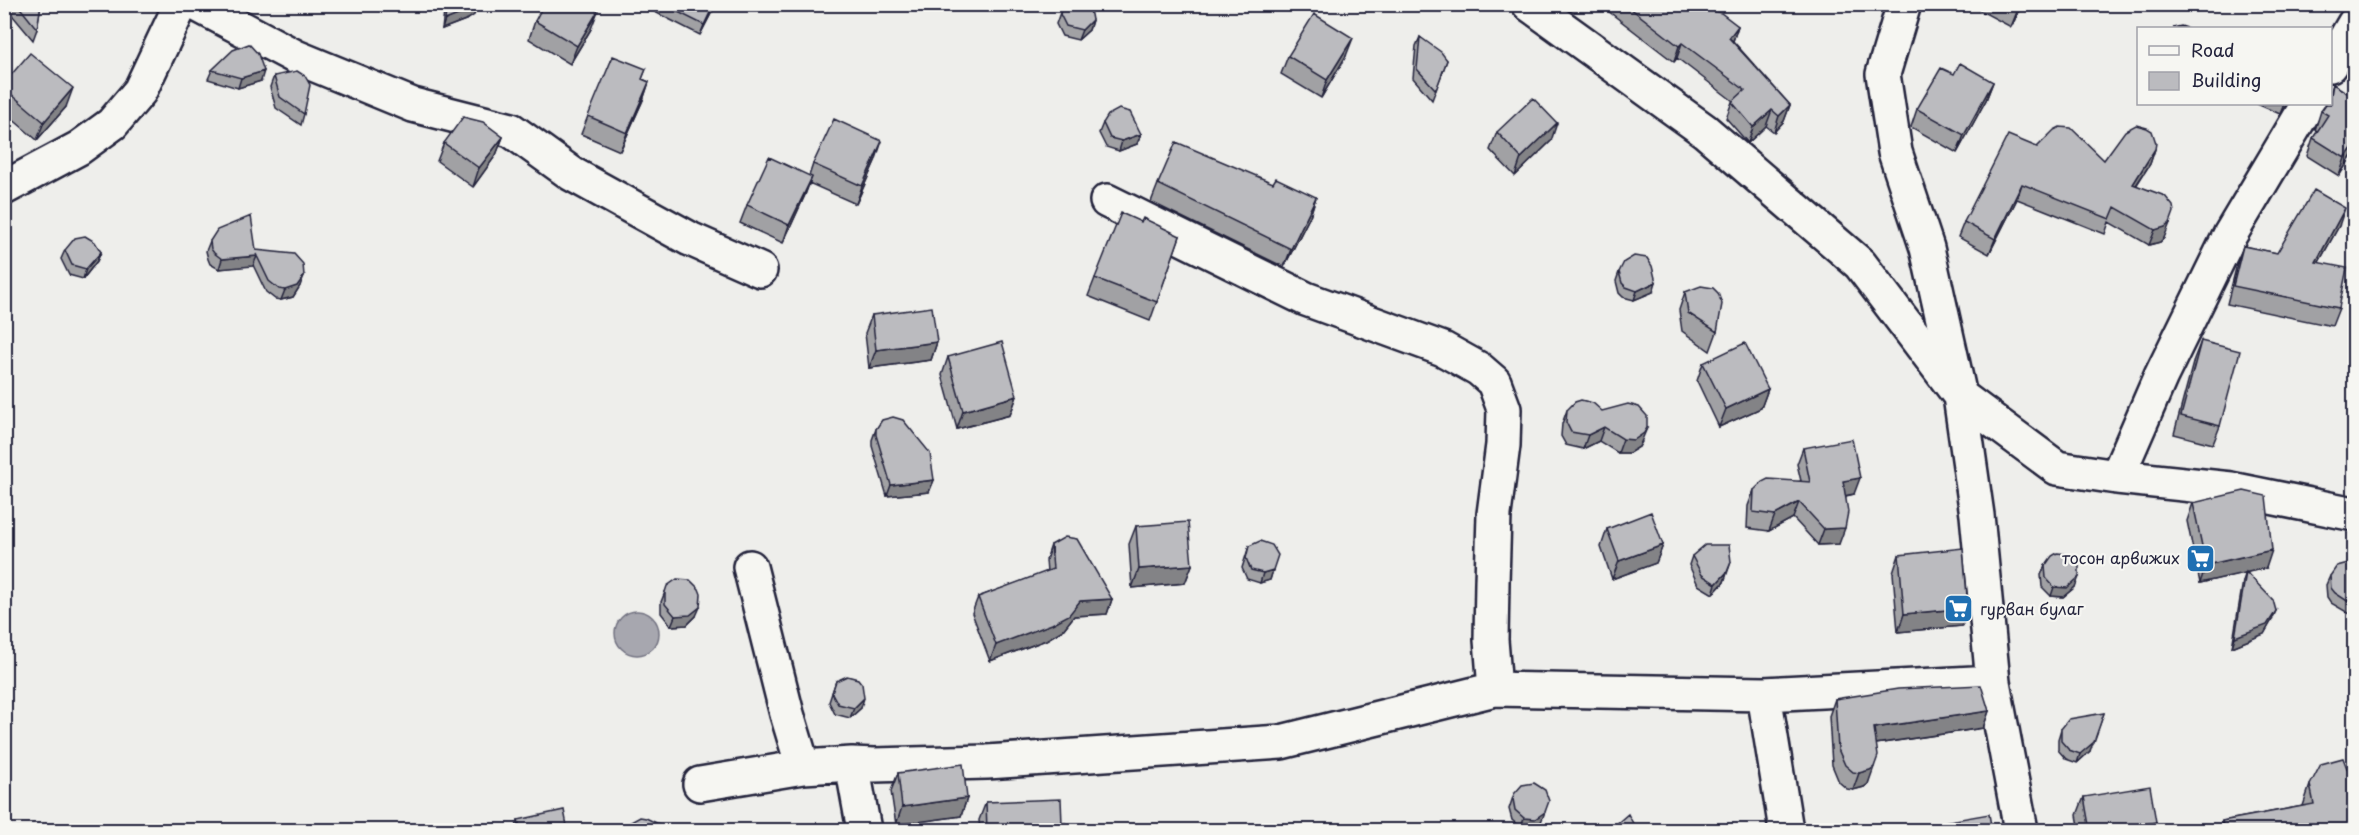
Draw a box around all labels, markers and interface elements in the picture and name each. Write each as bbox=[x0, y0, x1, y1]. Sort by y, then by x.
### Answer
legend bbox=[2137, 27, 2332, 105]
text: Road bbox=[2191, 36, 2235, 63]
text: Building bbox=[2191, 66, 2261, 93]
supermarket icon: тосон арвижих bbox=[2185, 542, 2217, 574]
place label: тосон арвижих bbox=[2062, 545, 2180, 569]
supermarket icon: гурван булаг bbox=[1943, 593, 1975, 625]
place label: гурван булаг bbox=[1980, 596, 2085, 620]

